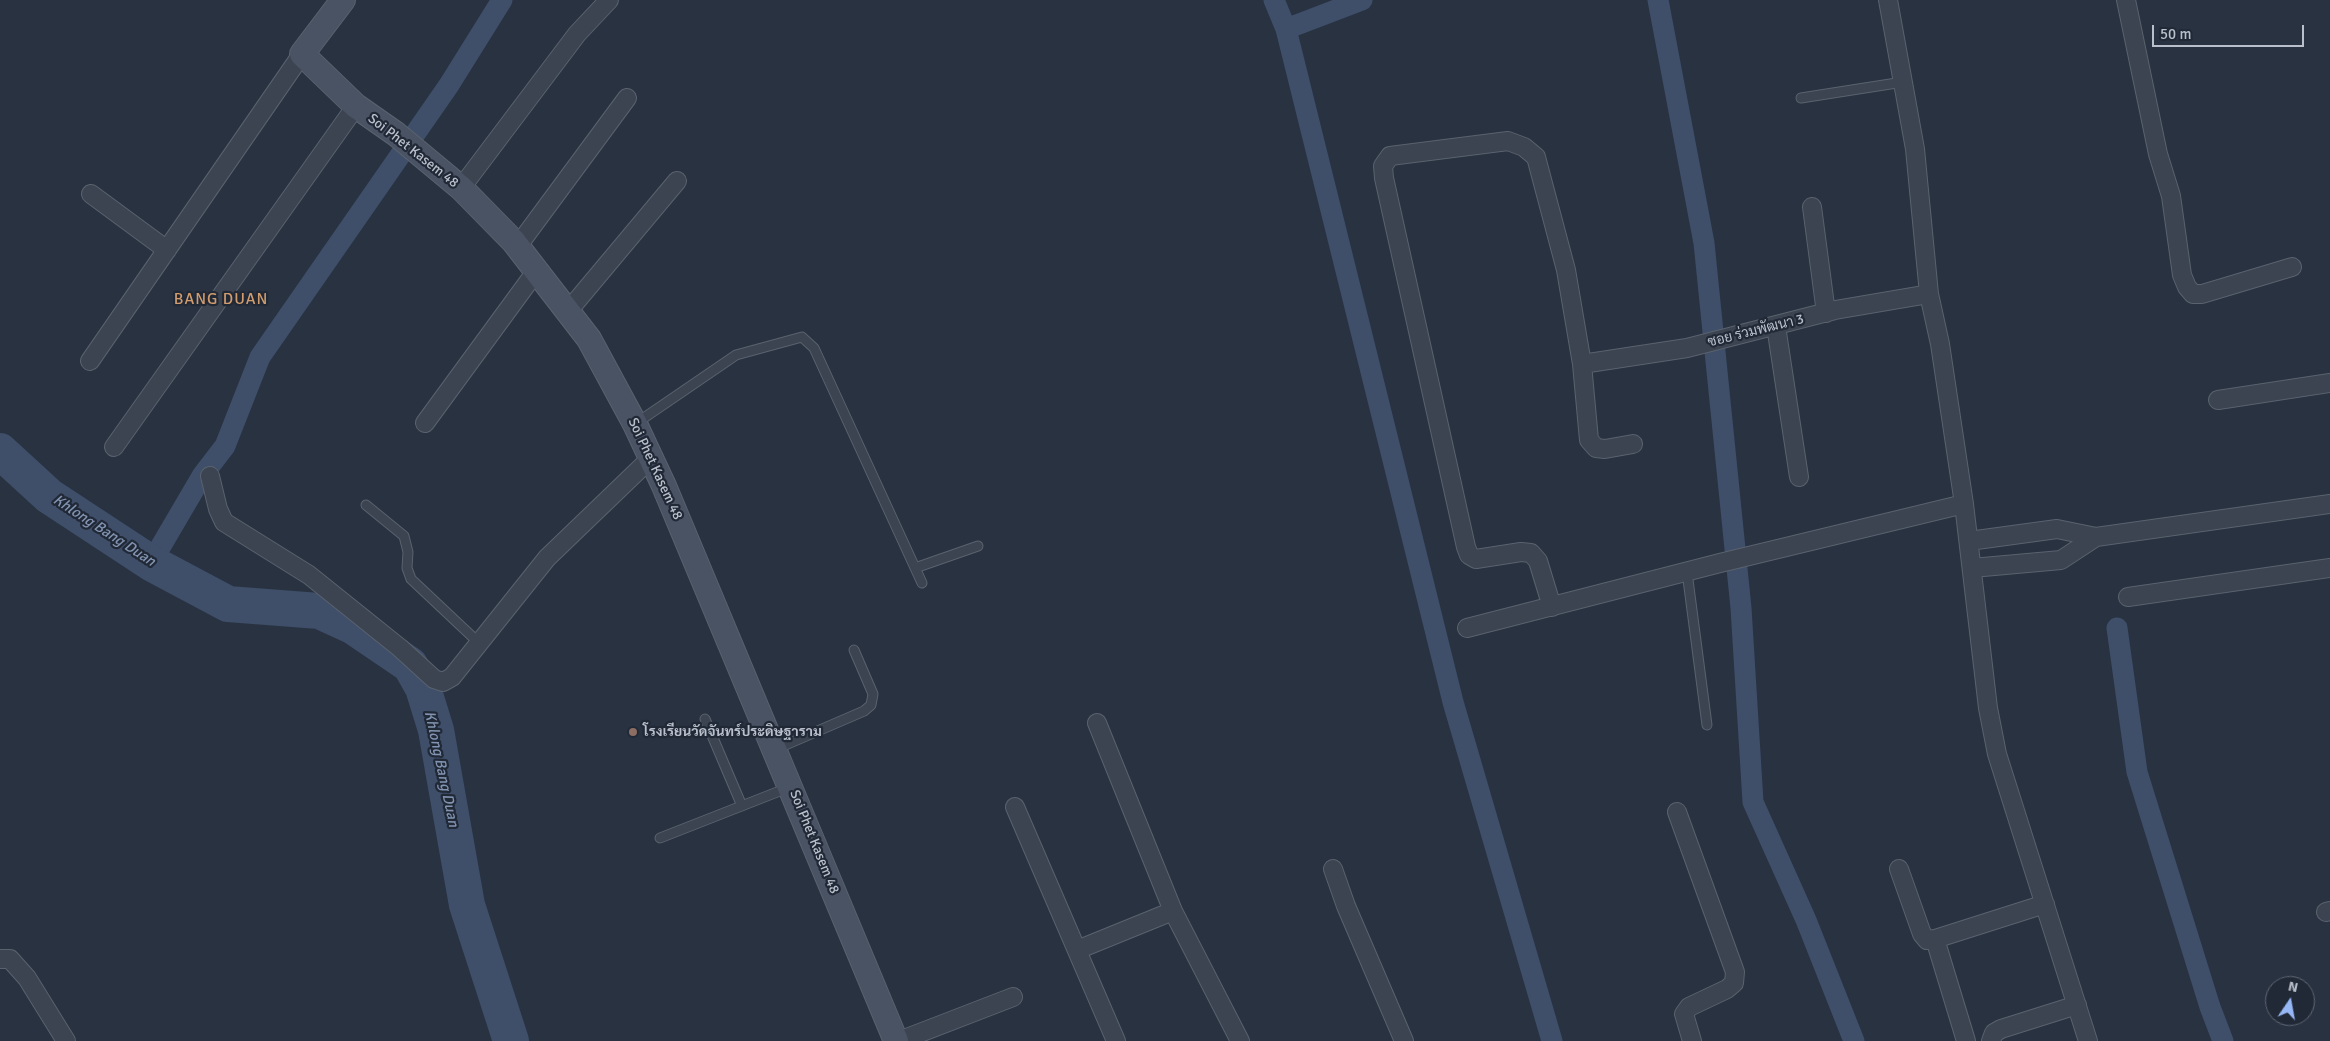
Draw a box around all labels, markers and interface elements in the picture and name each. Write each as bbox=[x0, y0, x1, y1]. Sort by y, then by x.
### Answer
scale bar bbox=[2155, 15, 2308, 47]
text: 50 m bbox=[2160, 25, 2191, 43]
street label: Soi Phet Kasem 48 bbox=[364, 110, 462, 192]
district label: BANG DUAN bbox=[173, 290, 269, 310]
street label: ซอย ร่วมพัฒนา 3 bbox=[1706, 311, 1806, 351]
street label: Soi Phet Kasem 48 bbox=[624, 415, 686, 523]
water label: Khlong Bang Duan bbox=[49, 491, 159, 571]
water label: Khlong Bang Duan bbox=[420, 709, 462, 829]
place label: โรงเรียนวัดจันทร์ประดิษฐาราม bbox=[643, 724, 822, 740]
marker: โรงเรียนวัดจันทร์ประดิษฐาราม bbox=[627, 726, 639, 738]
street label: Soi Phet Kasem 48 bbox=[786, 788, 842, 896]
north arrow bbox=[2265, 976, 2315, 1026]
text: N bbox=[2286, 977, 2300, 996]

